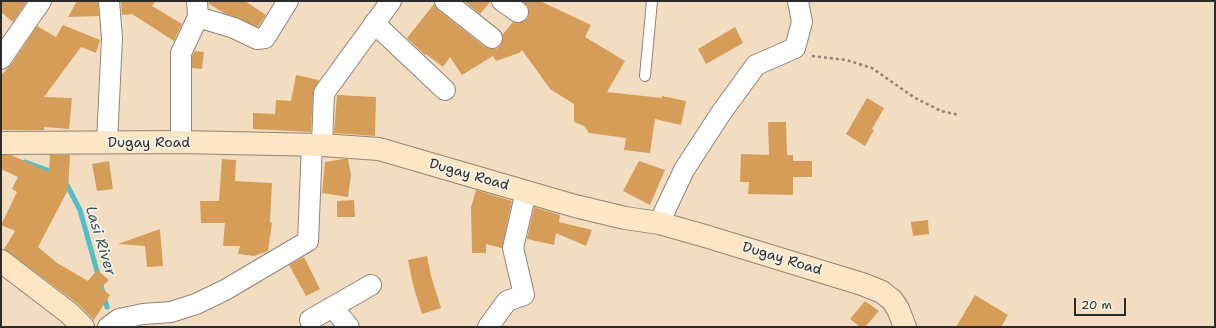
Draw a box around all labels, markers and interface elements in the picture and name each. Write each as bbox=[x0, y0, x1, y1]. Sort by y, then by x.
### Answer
street label: Dugay Road bbox=[108, 135, 190, 151]
street label: Dugay Road bbox=[427, 156, 511, 194]
water label: Lasi River bbox=[81, 204, 119, 278]
street label: Dugay Road bbox=[740, 239, 824, 279]
scale bar bbox=[1076, 290, 1128, 316]
text: 20 m bbox=[1081, 297, 1112, 313]

